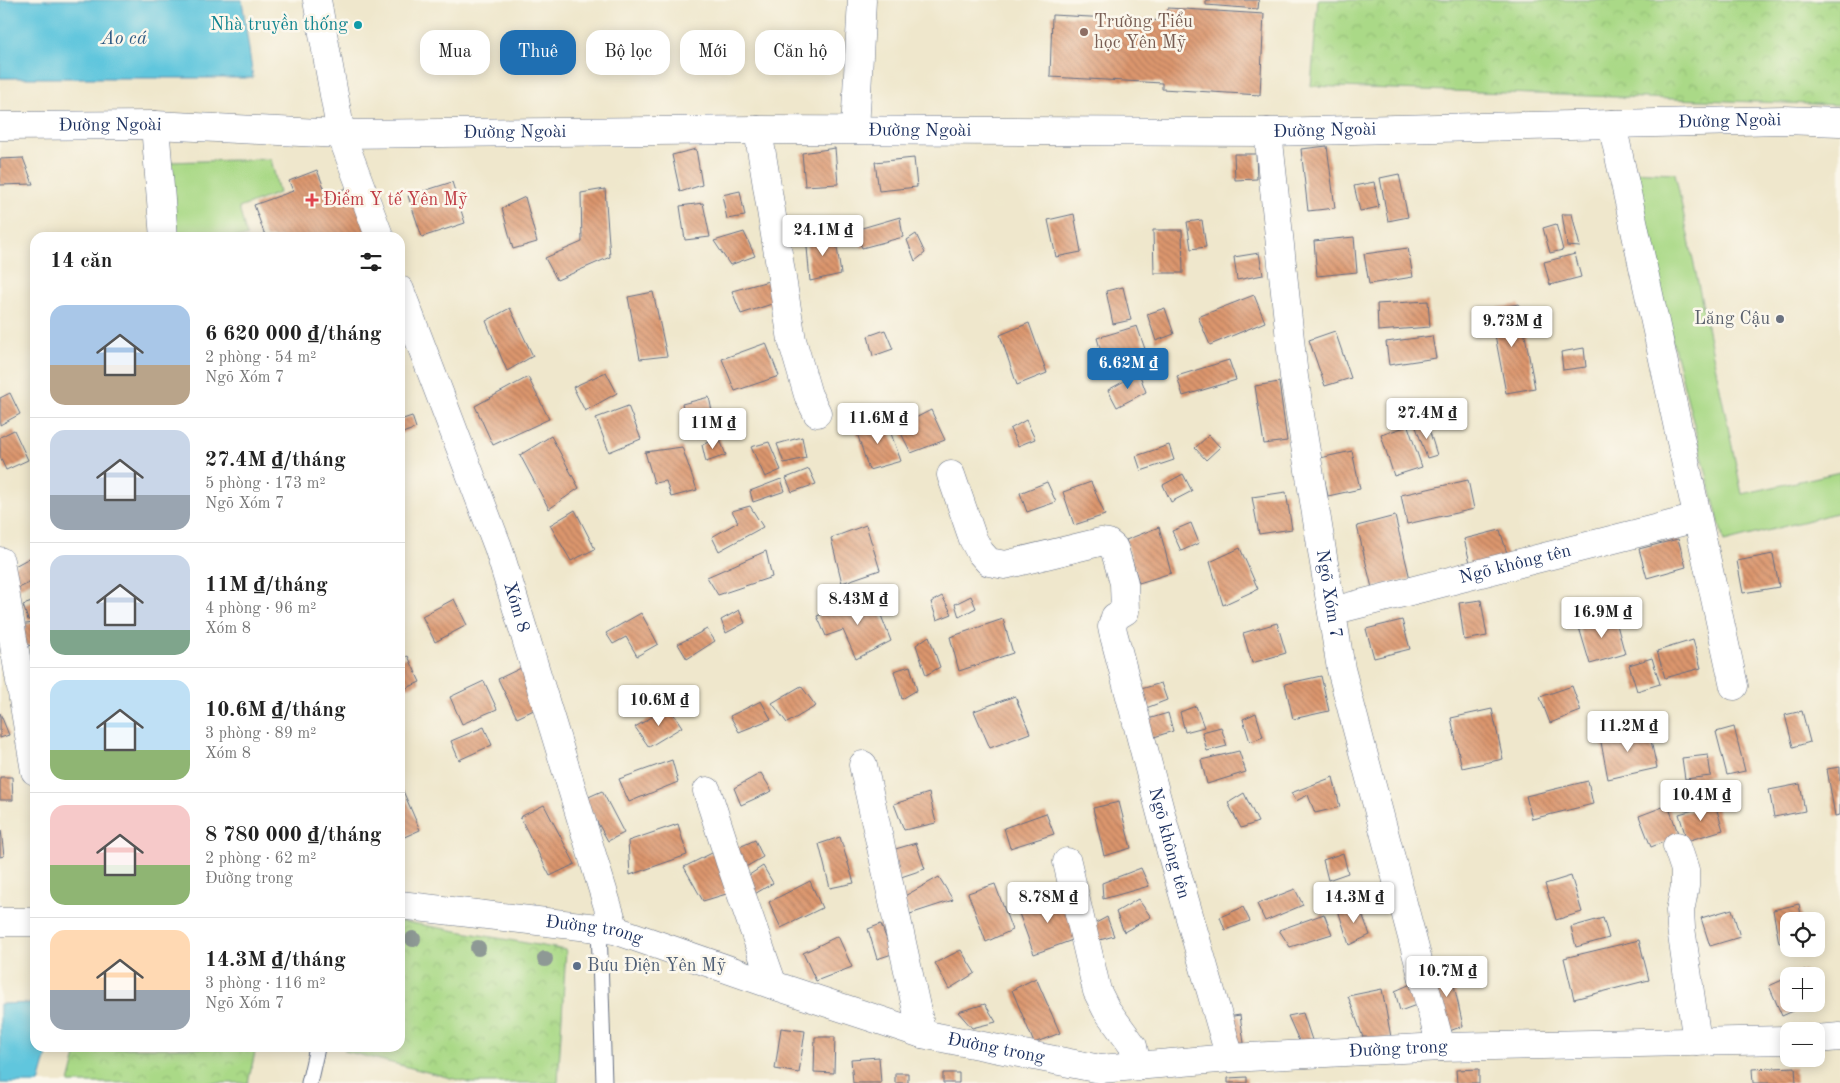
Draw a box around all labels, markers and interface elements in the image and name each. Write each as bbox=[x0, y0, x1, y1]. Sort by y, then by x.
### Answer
place label: Trường Tiểu học Yên Mỹ bbox=[1094, 11, 1193, 52]
place label: Nhà truyền thống bbox=[210, 13, 348, 34]
marker: Nhà truyền thống bbox=[352, 19, 364, 31]
marker: Trường Tiểu học Yên Mỹ bbox=[1078, 26, 1090, 38]
water label: Ao cá bbox=[100, 30, 147, 49]
chip: Mua bbox=[420, 30, 490, 75]
chip: Thuê bbox=[500, 30, 576, 75]
chip: Bộ lọc bbox=[586, 30, 670, 75]
chip: Mới bbox=[680, 30, 745, 75]
chip: Căn hộ bbox=[755, 30, 845, 75]
street label: Đường Ngoài bbox=[1678, 111, 1782, 131]
street label: Đường Ngoài bbox=[58, 116, 162, 135]
street label: Đường Ngoài bbox=[1273, 120, 1377, 141]
street label: Đường Ngoài bbox=[868, 121, 972, 140]
street label: Đường Ngoài bbox=[463, 123, 567, 142]
place label: Điểm Y tế Yên Mỹ bbox=[323, 189, 468, 209]
marker: Điểm Y tế Yên Mỹ bbox=[305, 193, 319, 207]
pin: 24.1M ₫ bbox=[777, 214, 869, 257]
text: 24.1M ₫ bbox=[793, 223, 853, 239]
icon: filters bbox=[357, 248, 385, 276]
text: 14 căn bbox=[50, 251, 112, 272]
pin: 9.73M ₫ bbox=[1466, 306, 1558, 348]
place label: Lăng Cậu bbox=[1694, 310, 1770, 328]
marker: Lăng Cậu bbox=[1774, 313, 1786, 325]
text: 9.73M ₫ bbox=[1482, 314, 1542, 330]
text: 6 620 000 ₫/tháng bbox=[205, 324, 382, 345]
icon: home bbox=[90, 325, 150, 385]
pin: 6.62M ₫ bbox=[1082, 348, 1174, 390]
text: 2 phòng · 54 m² bbox=[205, 350, 316, 366]
text: 6.62M ₫ bbox=[1098, 356, 1158, 372]
text: Ngõ Xóm 7 bbox=[205, 370, 284, 386]
pin: 27.4M ₫ bbox=[1381, 398, 1473, 440]
pin: 11.6M ₫ bbox=[832, 402, 924, 445]
text: 27.4M ₫ bbox=[1397, 406, 1457, 422]
pin: 11M ₫ bbox=[678, 408, 748, 450]
text: 11.6M ₫ bbox=[848, 411, 908, 427]
text: 11M ₫ bbox=[690, 416, 736, 432]
icon: home bbox=[90, 450, 150, 510]
text: 27.4M ₫/tháng bbox=[205, 450, 346, 471]
text: 5 phòng · 173 m² bbox=[205, 476, 326, 492]
text: Ngõ Xóm 7 bbox=[205, 496, 284, 512]
street label: Ngõ không tên bbox=[1457, 541, 1573, 587]
street label: Ngõ Xóm 7 bbox=[1313, 548, 1345, 639]
icon: home bbox=[90, 575, 150, 635]
text: 11M ₫/tháng bbox=[205, 575, 328, 596]
street label: Xóm 8 bbox=[500, 580, 533, 635]
pin: 8.43M ₫ bbox=[812, 584, 904, 626]
text: 8.43M ₫ bbox=[828, 592, 888, 608]
pin: 16.9M ₫ bbox=[1556, 596, 1648, 639]
text: 4 phòng · 96 m² bbox=[205, 601, 316, 617]
text: 16.9M ₫ bbox=[1572, 605, 1632, 621]
text: Xóm 8 bbox=[205, 621, 251, 637]
pin: 10.6M ₫ bbox=[613, 684, 705, 727]
text: 10.6M ₫ bbox=[629, 693, 689, 709]
icon: home bbox=[90, 700, 150, 760]
text: 10.6M ₫/tháng bbox=[205, 700, 346, 721]
pin: 11.2M ₫ bbox=[1582, 710, 1674, 753]
text: 11.2M ₫ bbox=[1598, 719, 1658, 735]
text: 3 phòng · 89 m² bbox=[205, 726, 316, 742]
text: Xóm 8 bbox=[205, 746, 251, 762]
pin: 10.4M ₫ bbox=[1655, 780, 1747, 822]
street label: Ngõ không tên bbox=[1145, 786, 1193, 901]
text: 10.4M ₫ bbox=[1671, 788, 1731, 804]
icon: home bbox=[90, 825, 150, 885]
text: 8 780 000 ₫/tháng bbox=[205, 825, 382, 846]
text: 2 phòng · 62 m² bbox=[205, 851, 316, 867]
text: Đường trong bbox=[205, 871, 293, 887]
pin: 8.78M ₫ bbox=[1002, 882, 1094, 924]
pin: 14.3M ₫ bbox=[1308, 882, 1400, 924]
text: 8.78M ₫ bbox=[1018, 890, 1078, 906]
text: 14.3M ₫ bbox=[1324, 890, 1384, 906]
map controls bbox=[1780, 912, 1825, 1067]
button: locate bbox=[1780, 912, 1825, 957]
street label: Đường trong bbox=[544, 913, 646, 948]
icon: home bbox=[90, 950, 150, 1010]
text: 14.3M ₫/tháng bbox=[205, 950, 346, 971]
pin: 10.7M ₫ bbox=[1401, 956, 1493, 998]
place label: Bưu Điện Yên Mỹ bbox=[587, 957, 727, 975]
marker: Bưu Điện Yên Mỹ bbox=[571, 960, 583, 972]
text: 10.7M ₫ bbox=[1417, 964, 1477, 980]
button: + bbox=[1780, 967, 1825, 1012]
text: 3 phòng · 116 m² bbox=[205, 976, 326, 992]
text: Ngõ Xóm 7 bbox=[205, 996, 284, 1012]
button: − bbox=[1780, 1022, 1825, 1067]
street label: Đường trong bbox=[946, 1030, 1047, 1067]
street label: Đường trong bbox=[1348, 1038, 1448, 1061]

